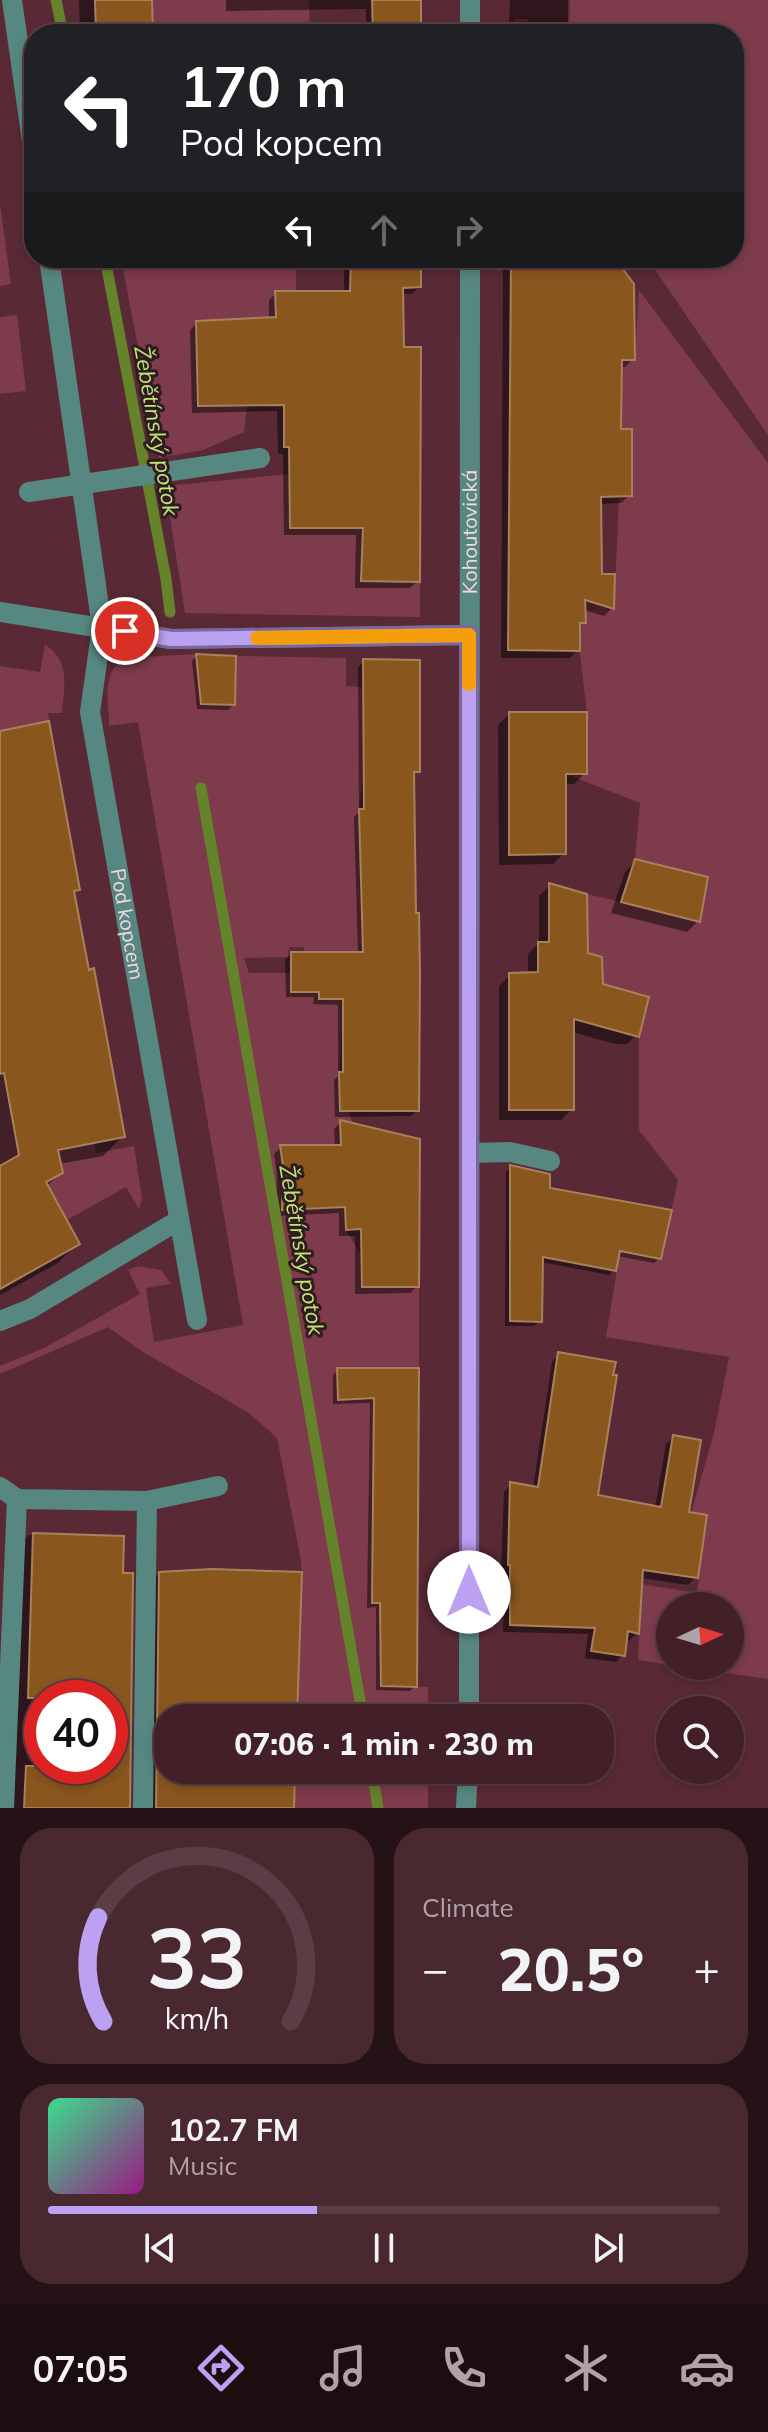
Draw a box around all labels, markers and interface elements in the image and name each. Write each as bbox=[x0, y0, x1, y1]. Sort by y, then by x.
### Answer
text: 170 m bbox=[180, 51, 347, 121]
icon: left bbox=[48, 56, 152, 160]
text: Pod kopcem bbox=[180, 120, 383, 165]
icon: left bbox=[278, 208, 322, 252]
icon: ahead bbox=[362, 208, 406, 252]
icon: right bbox=[446, 208, 490, 252]
water label: Žebětínský potok bbox=[128, 344, 186, 519]
street label: Kohoutovická bbox=[457, 470, 482, 594]
pin bbox=[91, 597, 159, 665]
icon: arrive bbox=[103, 609, 147, 653]
street label: Pod kopcem bbox=[106, 866, 150, 982]
water label: Žebětínský potok bbox=[273, 1163, 331, 1338]
position arrow bbox=[427, 1550, 511, 1634]
north arrow bbox=[656, 1592, 744, 1680]
map controls bbox=[656, 1592, 744, 1784]
speed limit sign: 40 bbox=[24, 1680, 128, 1784]
button: search bbox=[656, 1696, 744, 1784]
text: 07:06 · 1 min · 230 m bbox=[234, 1725, 534, 1763]
text: Climate bbox=[422, 1891, 514, 1924]
text: 33 bbox=[147, 1904, 247, 2009]
text: 20.5° bbox=[498, 1931, 644, 2006]
text: − bbox=[422, 1941, 448, 1996]
text: + bbox=[694, 1941, 720, 1996]
text: km/h bbox=[165, 2000, 229, 2036]
text: 102.7 FM bbox=[168, 2111, 299, 2149]
text: Music bbox=[168, 2149, 237, 2182]
icon: previous bbox=[138, 2226, 182, 2270]
icon: pause bbox=[362, 2226, 406, 2270]
icon: next bbox=[586, 2226, 630, 2270]
icon: directions bbox=[193, 2340, 249, 2396]
icon: music bbox=[315, 2340, 371, 2396]
icon: phone bbox=[436, 2340, 492, 2396]
icon: climate bbox=[558, 2340, 614, 2396]
icon: car bbox=[679, 2340, 735, 2396]
text: 07:05 bbox=[33, 2346, 128, 2391]

